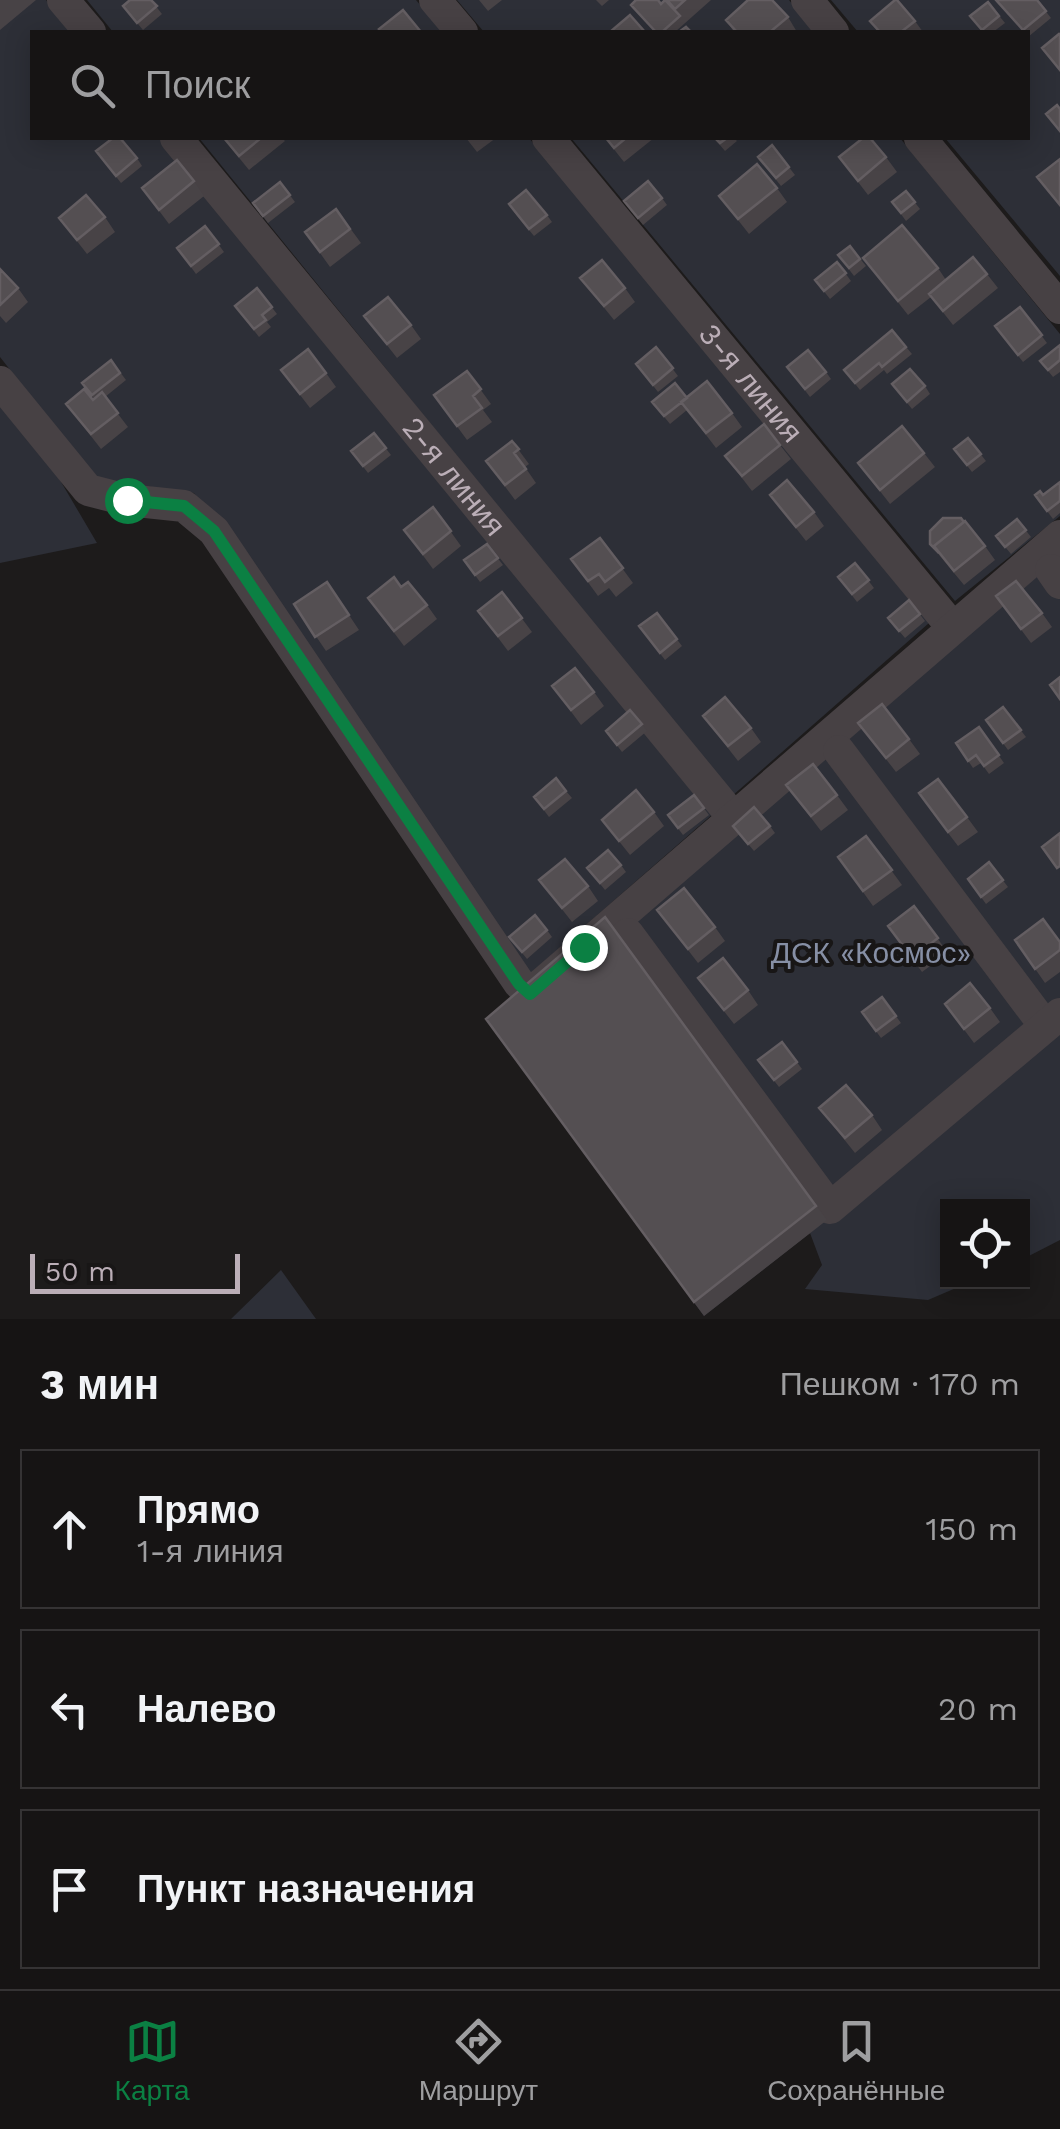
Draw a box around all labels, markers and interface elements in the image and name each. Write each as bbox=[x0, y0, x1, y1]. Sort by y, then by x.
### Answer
search box bbox=[30, 30, 1030, 140]
icon: search bbox=[65, 58, 120, 113]
text: Поиск bbox=[145, 63, 250, 107]
street label: 3-я линия bbox=[692, 316, 810, 449]
street label: 2-я линия bbox=[395, 410, 513, 543]
route start bbox=[105, 478, 151, 524]
route end bbox=[562, 925, 608, 971]
park label: ДСК «Космос» bbox=[771, 935, 971, 970]
map controls bbox=[940, 1199, 1030, 1289]
button: locate bbox=[940, 1199, 1030, 1289]
scale bar bbox=[30, 1249, 240, 1294]
text: 50 m bbox=[45, 1255, 115, 1288]
text: 3 мин bbox=[40, 1360, 159, 1409]
text: Пешком · 170 m bbox=[780, 1365, 1020, 1403]
text: Прямо bbox=[137, 1488, 260, 1532]
icon: ahead bbox=[42, 1502, 97, 1557]
text: 150 m bbox=[926, 1510, 1018, 1548]
text: 1-я линия bbox=[137, 1532, 283, 1570]
icon: left bbox=[42, 1682, 97, 1737]
text: Налево bbox=[137, 1687, 276, 1731]
text: 20 m bbox=[938, 1690, 1018, 1728]
icon: arrive bbox=[42, 1862, 97, 1917]
text: Пункт назначения bbox=[137, 1867, 475, 1911]
tab: Карта bbox=[115, 2014, 190, 2107]
tab: Маршрут bbox=[419, 2014, 538, 2107]
tab: Сохранённые bbox=[767, 2014, 945, 2107]

